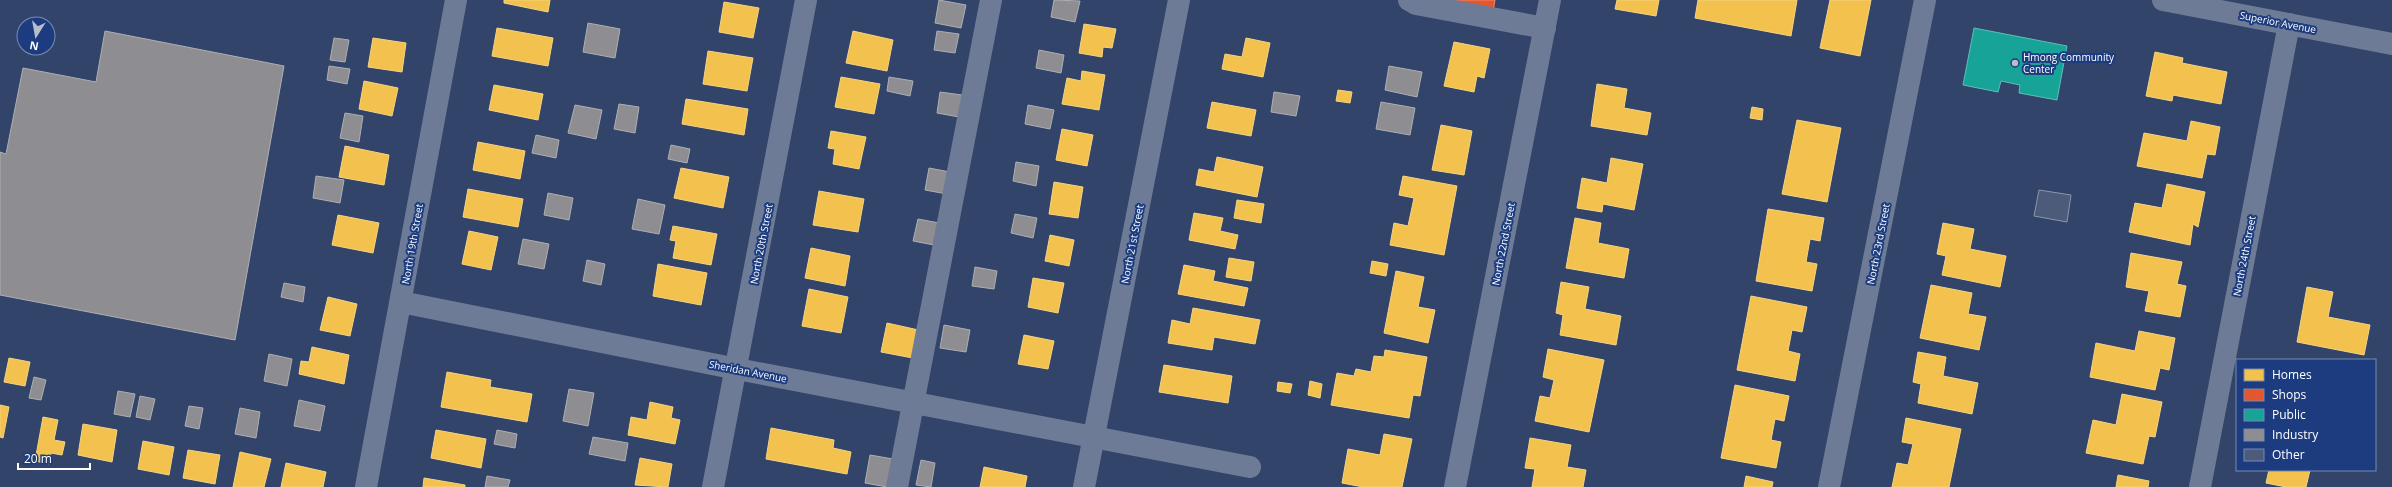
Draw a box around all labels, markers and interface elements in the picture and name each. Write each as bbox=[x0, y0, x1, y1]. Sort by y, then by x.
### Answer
street label: Superior Avenue bbox=[2239, 8, 2318, 36]
north arrow bbox=[16, 16, 56, 56]
text: N bbox=[28, 38, 40, 55]
place label: Hmong Community Center bbox=[2023, 50, 2115, 76]
marker: Hmong Community Center bbox=[2010, 58, 2020, 68]
street label: North 22nd Street bbox=[1488, 201, 1518, 287]
street label: North 19th Street bbox=[398, 202, 426, 285]
street label: North 20th Street bbox=[746, 202, 776, 285]
street label: North 23rd Street bbox=[1863, 202, 1893, 286]
street label: North 21st Street bbox=[1117, 203, 1147, 285]
street label: North 24th Street bbox=[2229, 214, 2259, 297]
street label: Sheridan Avenue bbox=[708, 357, 789, 385]
legend bbox=[2236, 359, 2376, 471]
text: Homes bbox=[2272, 366, 2312, 383]
text: Shops bbox=[2272, 386, 2307, 403]
text: Public bbox=[2272, 406, 2306, 423]
text: Industry bbox=[2272, 426, 2319, 443]
scale bar bbox=[18, 445, 90, 471]
text: Other bbox=[2272, 446, 2305, 463]
text: 20 m bbox=[24, 450, 52, 467]

